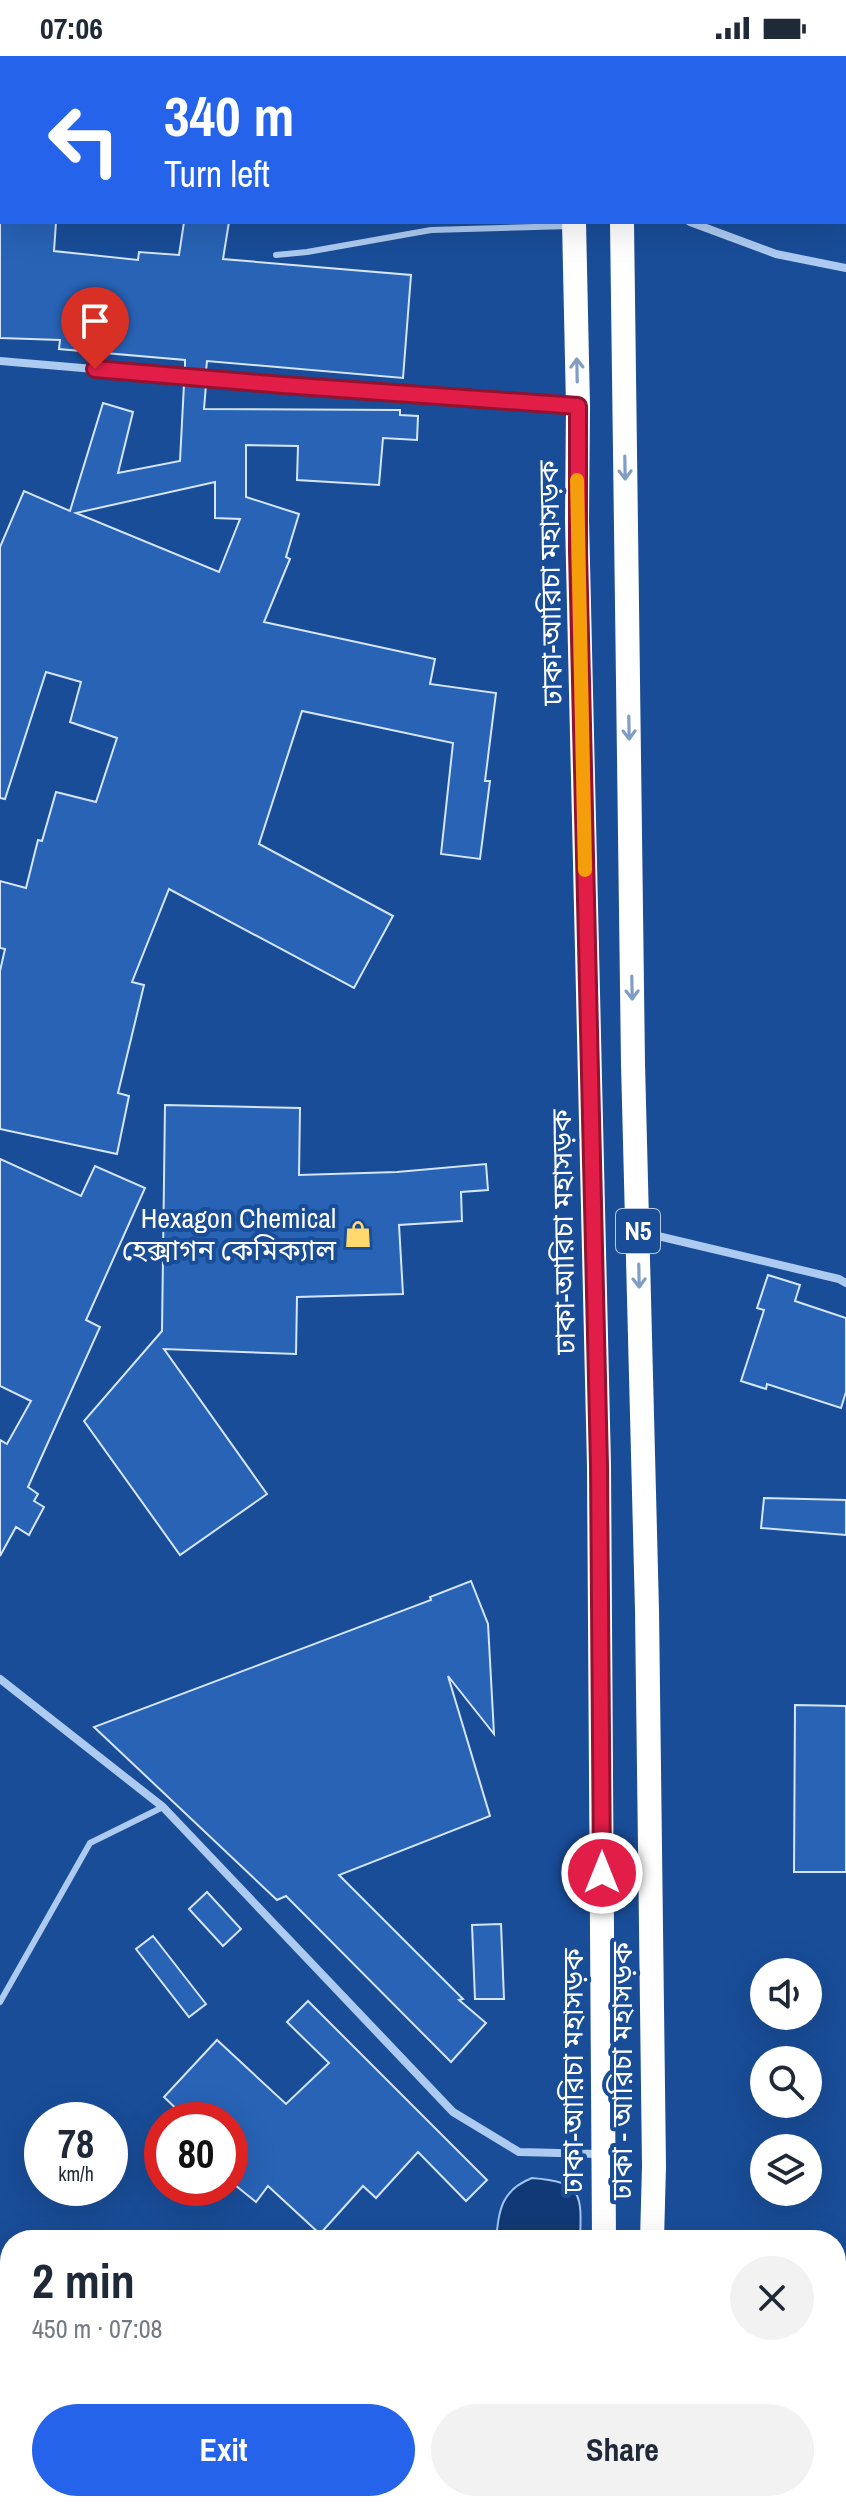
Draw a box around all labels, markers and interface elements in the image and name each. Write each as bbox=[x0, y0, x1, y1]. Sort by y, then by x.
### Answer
text: 07:06 bbox=[40, 8, 103, 48]
text: 340 m bbox=[164, 78, 294, 153]
icon: left bbox=[32, 88, 136, 192]
text: Turn left bbox=[164, 150, 270, 198]
pin bbox=[61, 287, 129, 369]
icon: arrive bbox=[73, 299, 117, 343]
one-way arrow bbox=[569, 357, 585, 384]
one-way arrow bbox=[618, 454, 633, 481]
street label: ঢাকা-আরিচা মহাসড়ক bbox=[529, 460, 571, 707]
one-way arrow bbox=[621, 714, 637, 741]
one-way arrow bbox=[625, 974, 640, 1001]
street label: ঢাকা-আরিচা মহাসড়ক bbox=[542, 1109, 584, 1356]
place label: Hexagon Chemical হেক্সাগন কেমিক্যাল bbox=[122, 1199, 337, 1269]
road number: N5 bbox=[616, 1209, 660, 1253]
shop icon: Hexagon Chemical হেক্সাগন কেমিক্যাল bbox=[343, 1219, 373, 1249]
one-way arrow bbox=[631, 1262, 646, 1289]
position arrow bbox=[560, 1831, 644, 1915]
street label: ঢাকা - আরিচা মহাসড়ক bbox=[603, 1941, 641, 2201]
street label: ঢাকা-আরিচা মহাসড়ক bbox=[554, 1948, 592, 2195]
map controls bbox=[750, 1958, 822, 2206]
button: sound bbox=[750, 1958, 822, 2030]
button: search bbox=[750, 2046, 822, 2118]
speed limit sign: 80 bbox=[144, 2102, 248, 2206]
text: 78 bbox=[58, 2117, 94, 2170]
button: layers bbox=[750, 2134, 822, 2206]
text: km/h bbox=[58, 2160, 94, 2187]
text: 2 min bbox=[32, 2248, 135, 2313]
button: close bbox=[730, 2256, 814, 2340]
text: 450 m · 07:08 bbox=[32, 2311, 162, 2346]
button: Exit bbox=[32, 2404, 415, 2496]
button: Share bbox=[431, 2404, 814, 2496]

